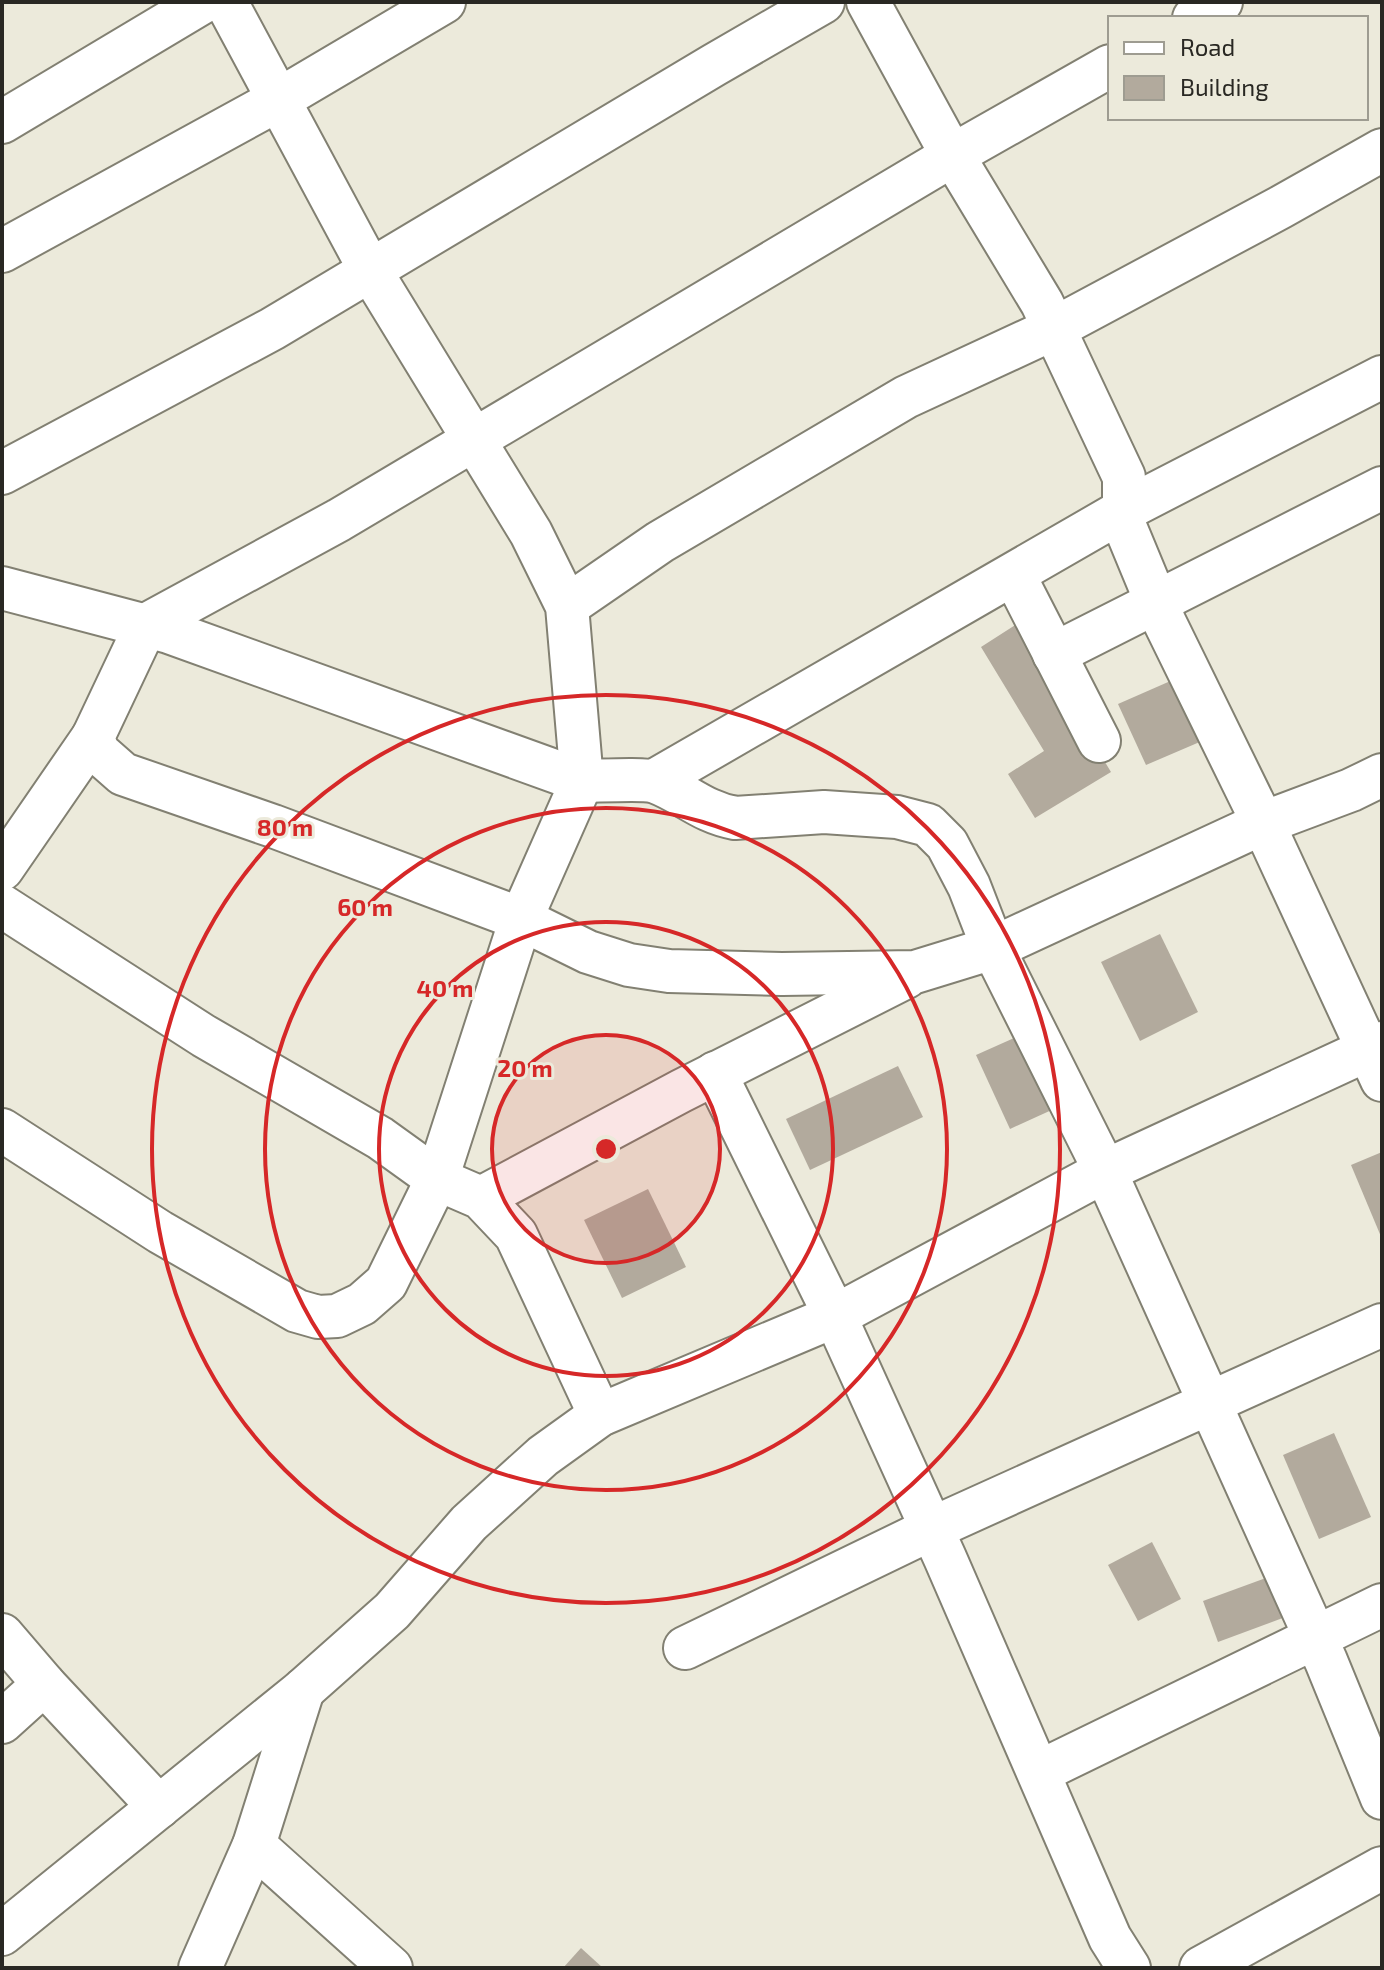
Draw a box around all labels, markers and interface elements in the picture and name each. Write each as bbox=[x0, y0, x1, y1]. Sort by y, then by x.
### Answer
legend bbox=[1108, 16, 1368, 120]
text: Road bbox=[1180, 32, 1235, 61]
text: Building bbox=[1180, 72, 1269, 101]
text: 80 m bbox=[257, 812, 313, 841]
text: 60 m bbox=[337, 892, 393, 921]
text: 40 m bbox=[417, 973, 473, 1002]
text: 20 m bbox=[497, 1053, 553, 1082]
centre of rings bbox=[592, 1135, 620, 1163]

